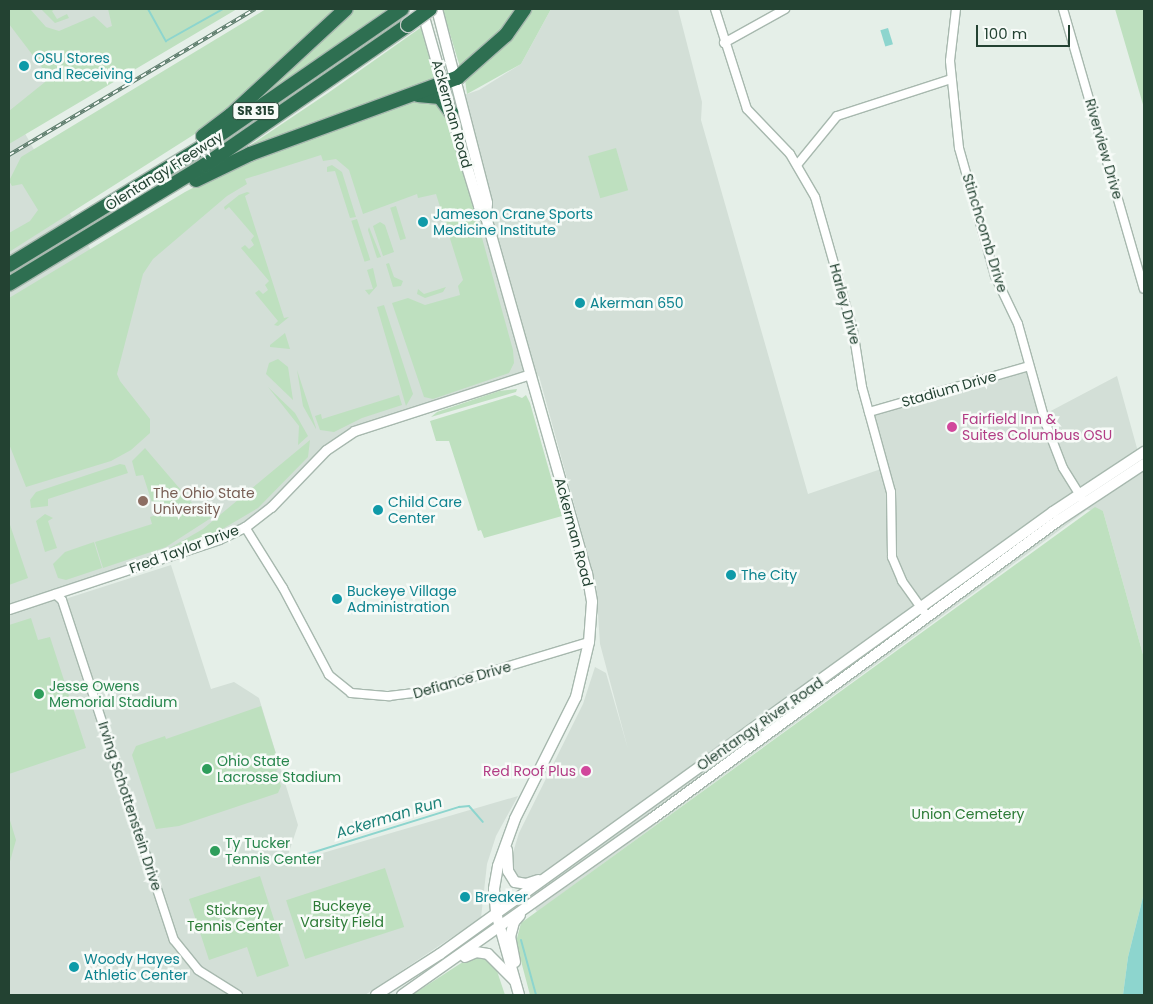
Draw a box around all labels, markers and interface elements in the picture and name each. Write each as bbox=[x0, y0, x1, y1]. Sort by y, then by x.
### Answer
scale bar bbox=[978, 15, 1072, 47]
text: 100 m bbox=[984, 23, 1027, 44]
place label: OSU Stores and Receiving bbox=[34, 50, 133, 82]
street label: Ackerman Road bbox=[428, 58, 476, 170]
marker: OSU Stores and Receiving bbox=[18, 60, 30, 72]
street label: Riverview Drive bbox=[1082, 97, 1126, 201]
road number: SR 315 bbox=[232, 102, 280, 120]
street label: Olentangy Freeway bbox=[102, 128, 226, 214]
street label: Stinchcomb Drive bbox=[959, 172, 1011, 294]
place label: Jameson Crane Sports Medicine Institute bbox=[433, 206, 593, 238]
marker: Jameson Crane Sports Medicine Institute bbox=[417, 216, 429, 228]
street label: Harley Drive bbox=[826, 262, 864, 346]
place label: Akerman 650 bbox=[590, 295, 684, 311]
marker: Akerman 650 bbox=[574, 297, 586, 309]
street label: Stadium Drive bbox=[900, 367, 998, 411]
place label: Fairfield Inn & Suites Columbus OSU bbox=[962, 411, 1112, 444]
marker: Fairfield Inn & Suites Columbus OSU bbox=[946, 421, 958, 433]
street label: Ackerman Road bbox=[551, 476, 597, 588]
place label: The Ohio State University bbox=[153, 485, 255, 518]
place label: Child Care Center bbox=[388, 494, 462, 526]
marker: The Ohio State University bbox=[137, 495, 149, 507]
marker: Child Care Center bbox=[372, 504, 384, 516]
street label: Fred Taylor Drive bbox=[127, 521, 241, 577]
place label: The City bbox=[741, 567, 797, 583]
marker: The City bbox=[725, 569, 737, 581]
place label: Buckeye Village Administration bbox=[347, 583, 457, 616]
marker: Buckeye Village Administration bbox=[331, 593, 343, 605]
street label: Defiance Drive bbox=[411, 658, 513, 702]
street label: Olentangy River Road bbox=[694, 674, 826, 774]
place label: Jesse Owens Memorial Stadium bbox=[49, 678, 177, 710]
marker: Jesse Owens Memorial Stadium bbox=[33, 688, 45, 700]
street label: Irving Schottenstein Drive bbox=[95, 719, 165, 893]
place label: Ohio State Lacrosse Stadium bbox=[217, 753, 341, 786]
marker: Ohio State Lacrosse Stadium bbox=[201, 763, 213, 775]
place label: Red Roof Plus bbox=[483, 763, 576, 779]
marker: Red Roof Plus bbox=[580, 765, 592, 777]
water label: Ackerman Run bbox=[334, 792, 444, 842]
park label: Union Cemetery bbox=[912, 806, 1024, 822]
place label: Ty Tucker Tennis Center bbox=[225, 835, 321, 868]
marker: Ty Tucker Tennis Center bbox=[209, 845, 221, 857]
place label: Breaker bbox=[475, 889, 528, 905]
marker: Breaker bbox=[459, 891, 471, 903]
park label: Buckeye Varsity Field bbox=[300, 898, 384, 930]
park label: Stickney Tennis Center bbox=[187, 902, 283, 934]
place label: Woody Hayes Athletic Center bbox=[84, 951, 188, 984]
marker: Woody Hayes Athletic Center bbox=[68, 961, 80, 973]

